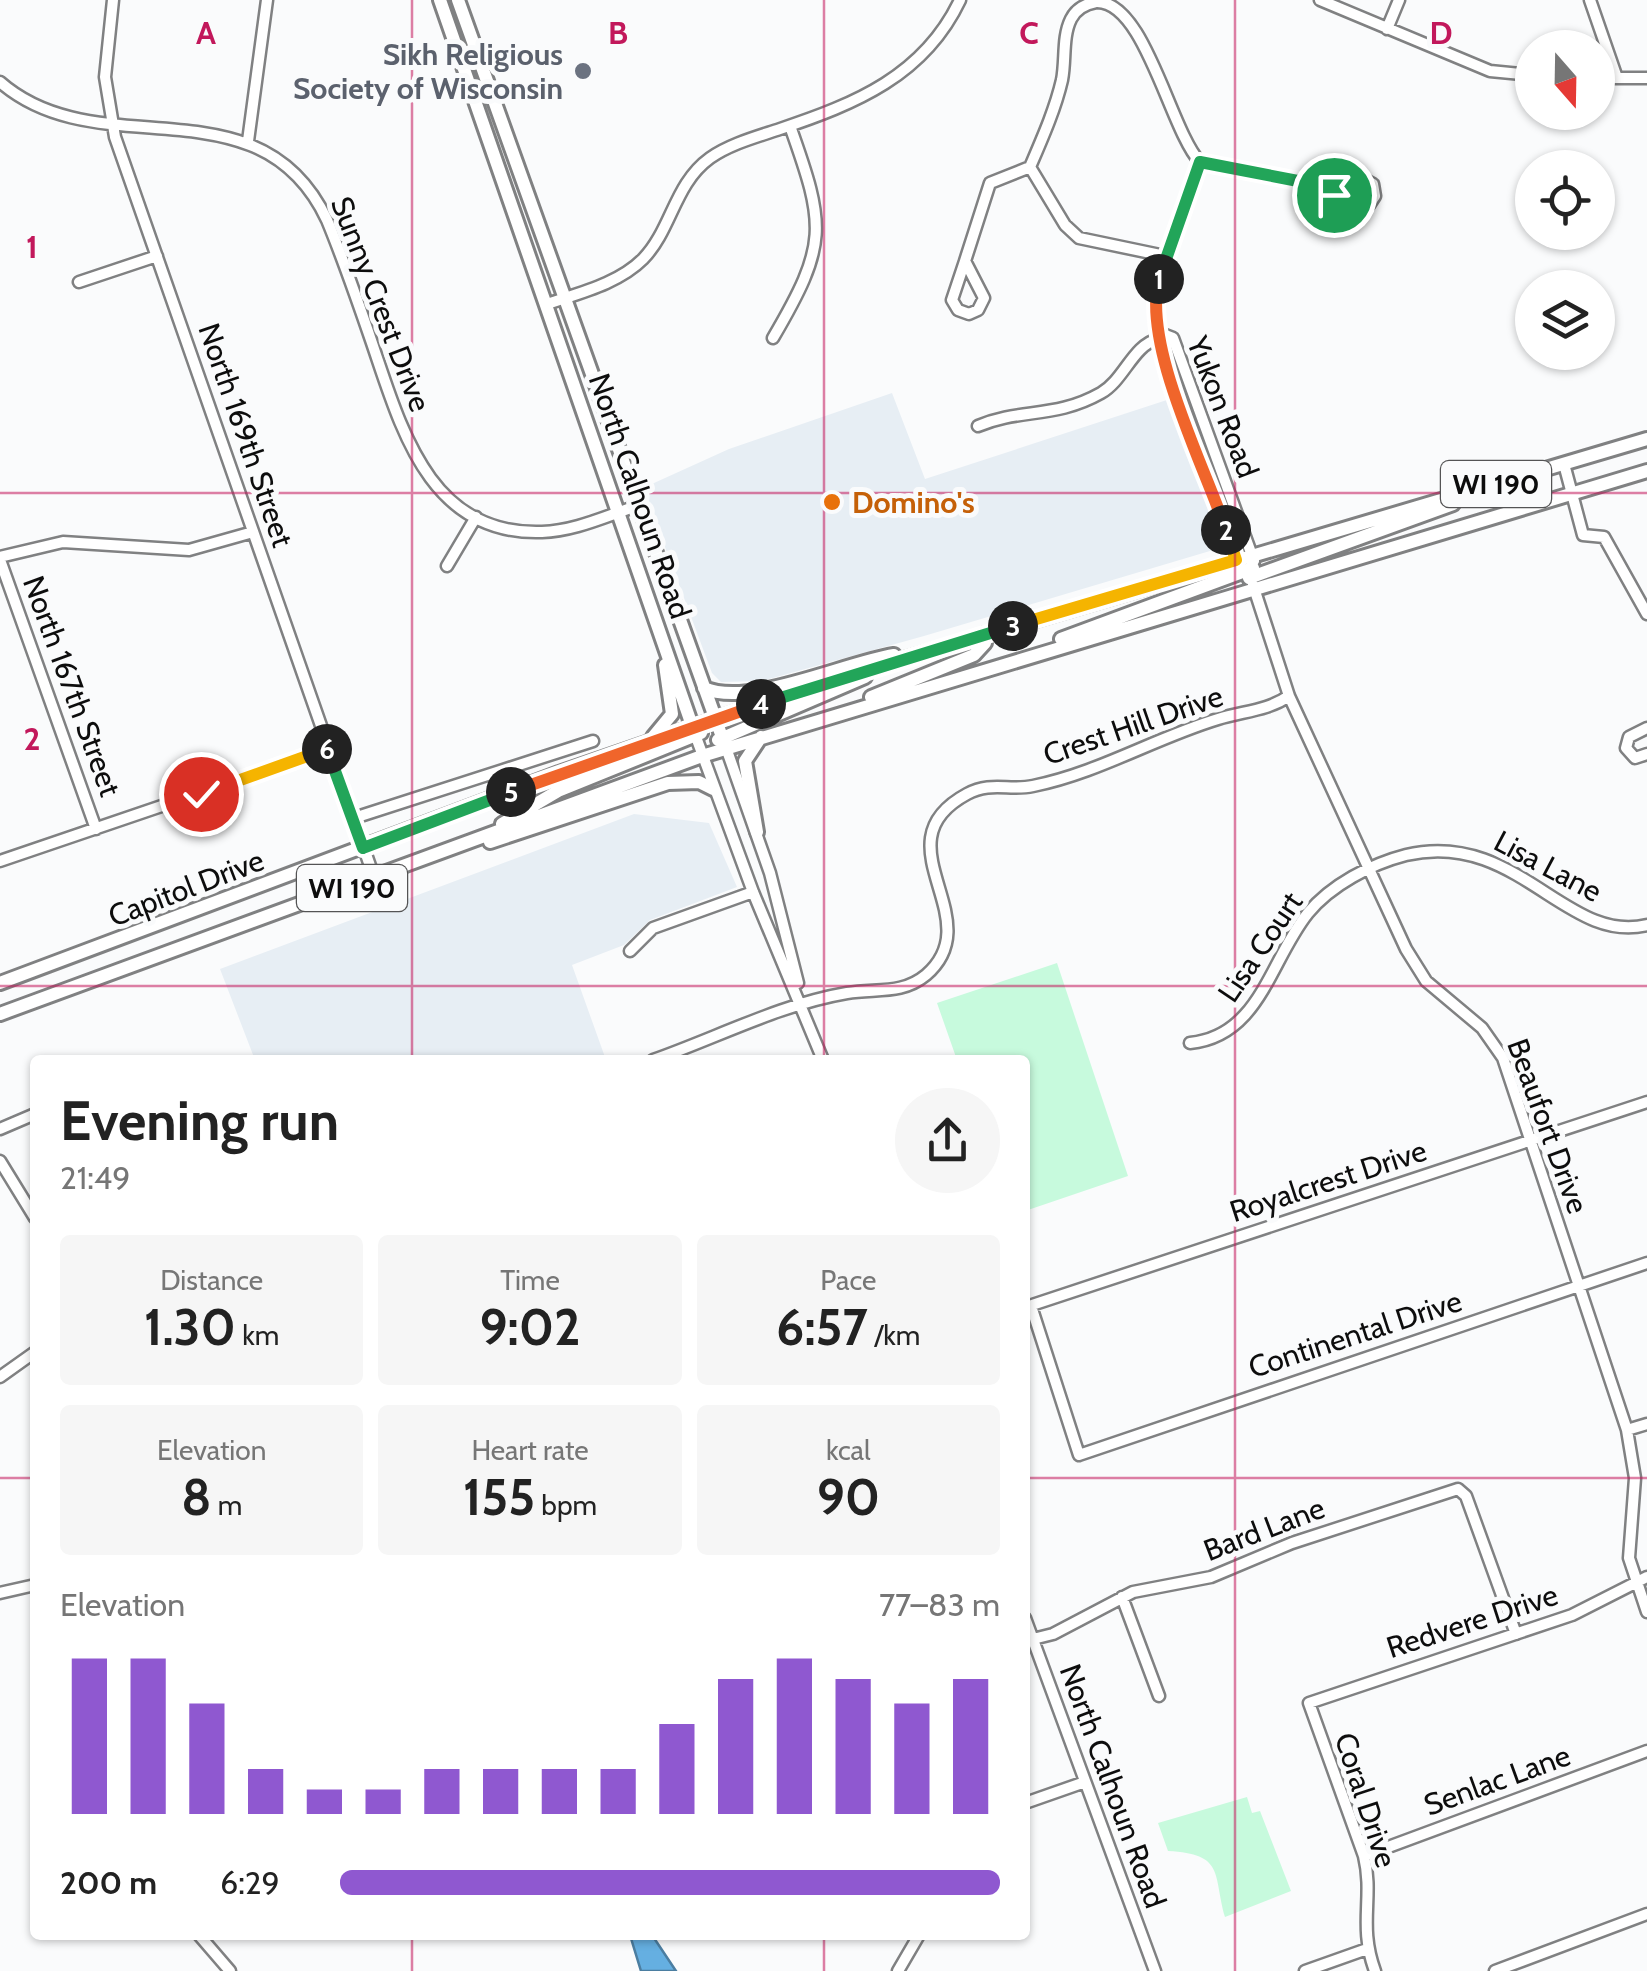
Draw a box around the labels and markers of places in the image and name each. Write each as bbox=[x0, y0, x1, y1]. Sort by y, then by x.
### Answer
place label: Sikh Religious Society of Wisconsin bbox=[293, 36, 563, 107]
marker: Sikh Religious Society of Wisconsin bbox=[572, 60, 594, 82]
pin bbox=[1292, 153, 1377, 238]
pin: 1 bbox=[1134, 254, 1184, 304]
place label: Domino's bbox=[852, 484, 975, 521]
marker: Domino's bbox=[821, 491, 843, 513]
pin: 2 bbox=[1201, 505, 1251, 555]
pin: 3 bbox=[988, 601, 1038, 651]
pin: 4 bbox=[736, 679, 786, 729]
pin: 6 bbox=[302, 724, 352, 774]
pin bbox=[159, 752, 244, 837]
pin: 5 bbox=[486, 767, 536, 817]

